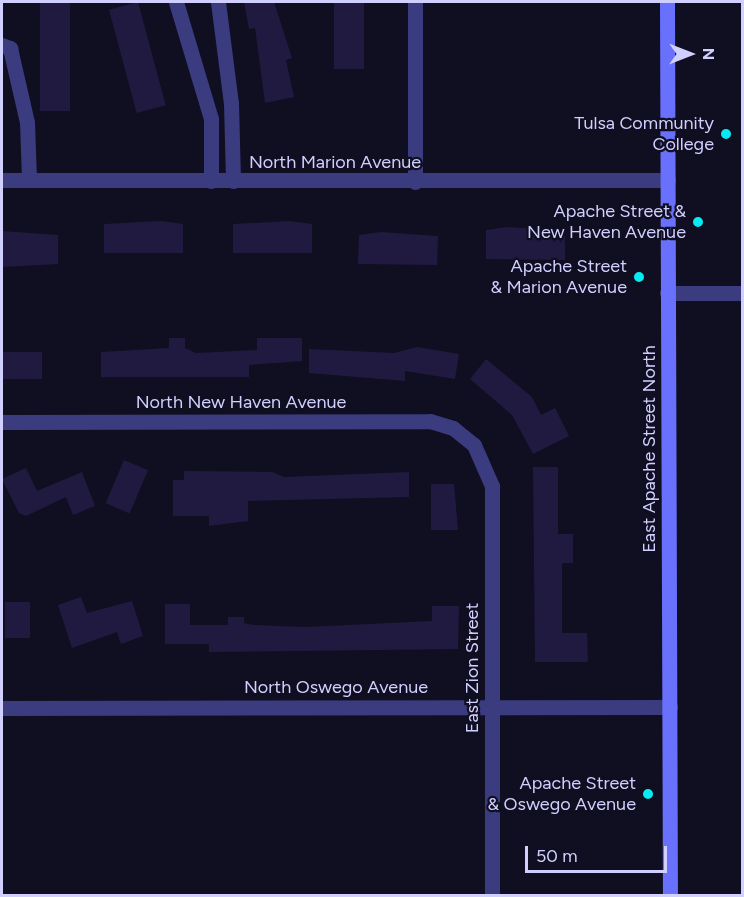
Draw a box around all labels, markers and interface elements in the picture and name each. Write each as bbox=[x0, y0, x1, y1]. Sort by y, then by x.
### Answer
north arrow bbox=[660, 24, 720, 84]
text: N bbox=[699, 48, 718, 60]
place label: Tulsa Community College bbox=[574, 113, 714, 156]
marker: Tulsa Community College bbox=[719, 127, 733, 141]
street label: North Marion Avenue bbox=[249, 151, 421, 173]
place label: Apache Street & New Haven Avenue bbox=[527, 201, 686, 244]
marker: Apache Street & New Haven Avenue bbox=[691, 215, 705, 229]
place label: Apache Street & Marion Avenue bbox=[490, 256, 627, 298]
marker: Apache Street & Marion Avenue bbox=[632, 270, 646, 284]
street label: East Apache Street North bbox=[638, 345, 660, 553]
street label: North New Haven Avenue bbox=[136, 391, 346, 413]
street label: East Zion Street bbox=[461, 603, 483, 733]
street label: North Oswego Avenue bbox=[244, 676, 428, 698]
place label: Apache Street & Oswego Avenue bbox=[488, 773, 636, 816]
marker: Apache Street & Oswego Avenue bbox=[641, 787, 655, 801]
scale bar bbox=[528, 834, 670, 872]
text: 50 m bbox=[536, 845, 578, 867]

